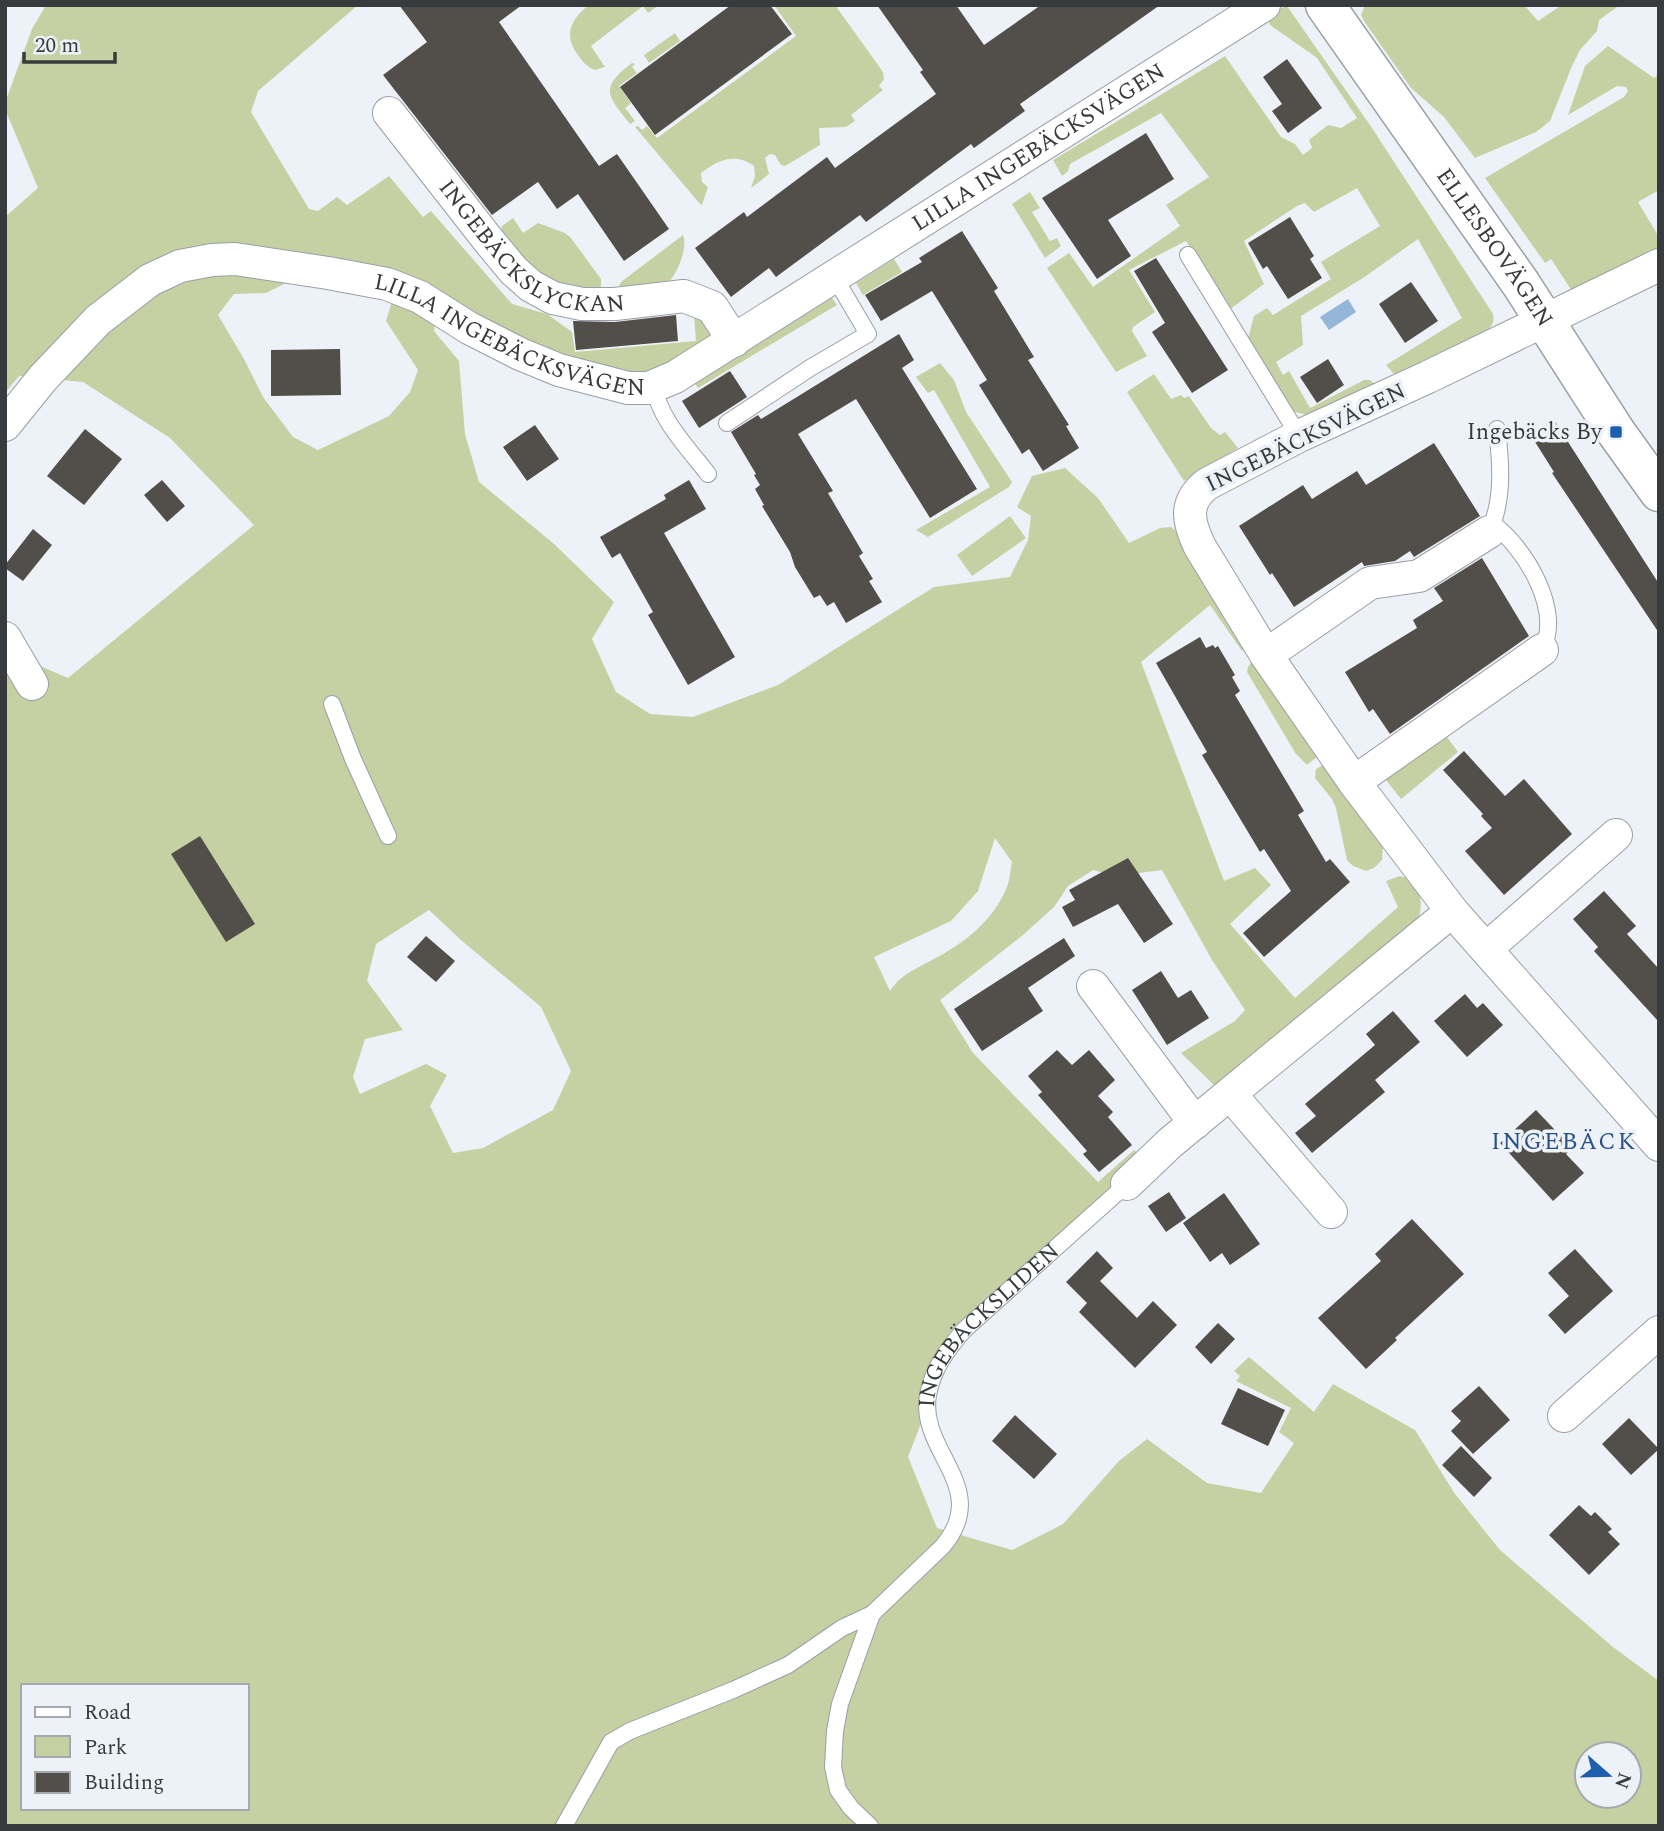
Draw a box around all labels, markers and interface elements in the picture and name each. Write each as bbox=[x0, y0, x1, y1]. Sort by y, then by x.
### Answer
scale bar bbox=[24, 21, 116, 65]
text: 20 m bbox=[35, 30, 79, 62]
street label: LILLA INGEBÄCKSVÄGEN bbox=[905, 54, 1172, 241]
street label: ELLESBOVÄGEN bbox=[1427, 161, 1562, 334]
street label: INGEBÄCKSLYCKAN bbox=[430, 172, 627, 323]
street label: LILLA INGEBÄCKSVÄGEN bbox=[371, 264, 645, 406]
street label: INGEBÄCKSVÄGEN bbox=[1200, 374, 1412, 502]
place label: Ingebäcks By bbox=[1467, 415, 1603, 450]
marker: Ingebäcks By bbox=[1608, 424, 1624, 440]
district label: INGEBÄCK bbox=[1491, 1124, 1637, 1160]
street label: INGEBÄCKSLIDEN bbox=[909, 1235, 1068, 1408]
legend bbox=[21, 1684, 248, 1810]
text: Road bbox=[84, 1697, 131, 1729]
text: Park bbox=[84, 1732, 128, 1764]
north arrow bbox=[1573, 1740, 1643, 1810]
text: Building bbox=[84, 1767, 164, 1799]
text: N bbox=[1606, 1768, 1639, 1793]

